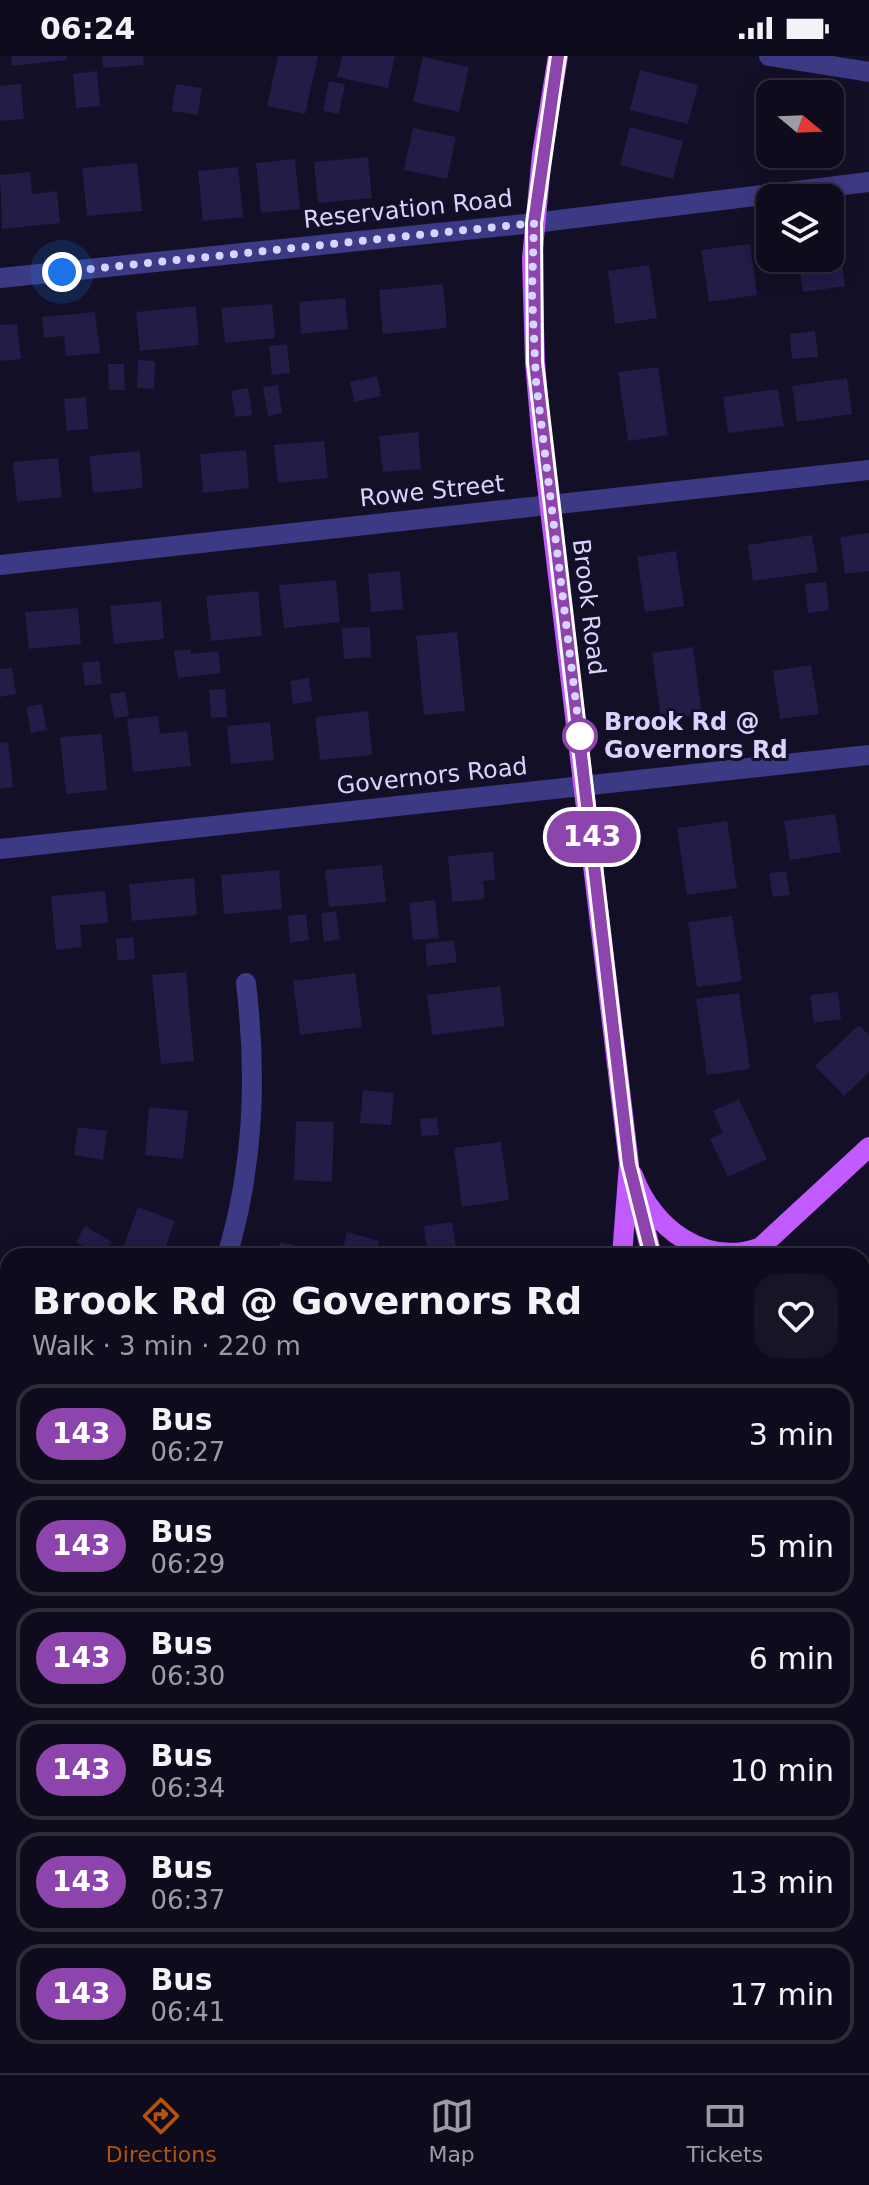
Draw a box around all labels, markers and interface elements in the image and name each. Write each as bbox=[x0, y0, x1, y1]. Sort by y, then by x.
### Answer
text: 06:24 bbox=[40, 11, 136, 46]
north arrow bbox=[756, 80, 844, 168]
map controls bbox=[756, 80, 844, 272]
street label: Reservation Road bbox=[302, 184, 514, 234]
button: layers bbox=[756, 184, 844, 272]
your location bbox=[42, 252, 82, 292]
street label: Rowe Street bbox=[358, 469, 506, 513]
street label: Brook Road bbox=[567, 537, 611, 677]
place label: Brook Rd @ Governors Rd bbox=[604, 708, 788, 764]
marker: Brook Rd @ Governors Rd bbox=[563, 719, 597, 753]
street label: Governors Road bbox=[335, 752, 529, 800]
line badge: 143 bbox=[546, 811, 638, 863]
text: 143 bbox=[563, 820, 621, 853]
button: heart bbox=[754, 1274, 838, 1358]
text: Brook Rd @ Governors Rd bbox=[32, 1279, 582, 1323]
text: Walk · 3 min · 220 m bbox=[32, 1331, 301, 1361]
text: Bus bbox=[150, 1402, 213, 1437]
text: 143 bbox=[52, 1417, 110, 1450]
text: 3 min bbox=[749, 1417, 834, 1452]
text: 06:27 bbox=[150, 1437, 225, 1467]
text: Bus bbox=[150, 1514, 213, 1549]
text: 143 bbox=[52, 1529, 110, 1562]
text: 5 min bbox=[749, 1529, 834, 1564]
text: 06:29 bbox=[150, 1549, 225, 1579]
text: Bus bbox=[150, 1626, 213, 1661]
text: 143 bbox=[52, 1641, 110, 1674]
text: 6 min bbox=[749, 1641, 834, 1676]
text: 06:30 bbox=[150, 1661, 225, 1691]
text: Bus bbox=[150, 1738, 213, 1773]
text: 143 bbox=[52, 1753, 110, 1786]
text: 10 min bbox=[730, 1753, 834, 1788]
text: 06:34 bbox=[150, 1773, 225, 1803]
text: Bus bbox=[150, 1850, 213, 1885]
text: 143 bbox=[52, 1865, 110, 1898]
text: 13 min bbox=[730, 1865, 834, 1900]
text: 06:37 bbox=[150, 1885, 225, 1915]
text: Bus bbox=[150, 1962, 213, 1997]
text: 143 bbox=[52, 1977, 110, 2010]
text: 17 min bbox=[730, 1977, 834, 2012]
text: 06:41 bbox=[150, 1997, 225, 2027]
tab: Directions bbox=[106, 2094, 217, 2167]
tab: Map bbox=[428, 2094, 475, 2167]
tab: Tickets bbox=[687, 2094, 763, 2167]

